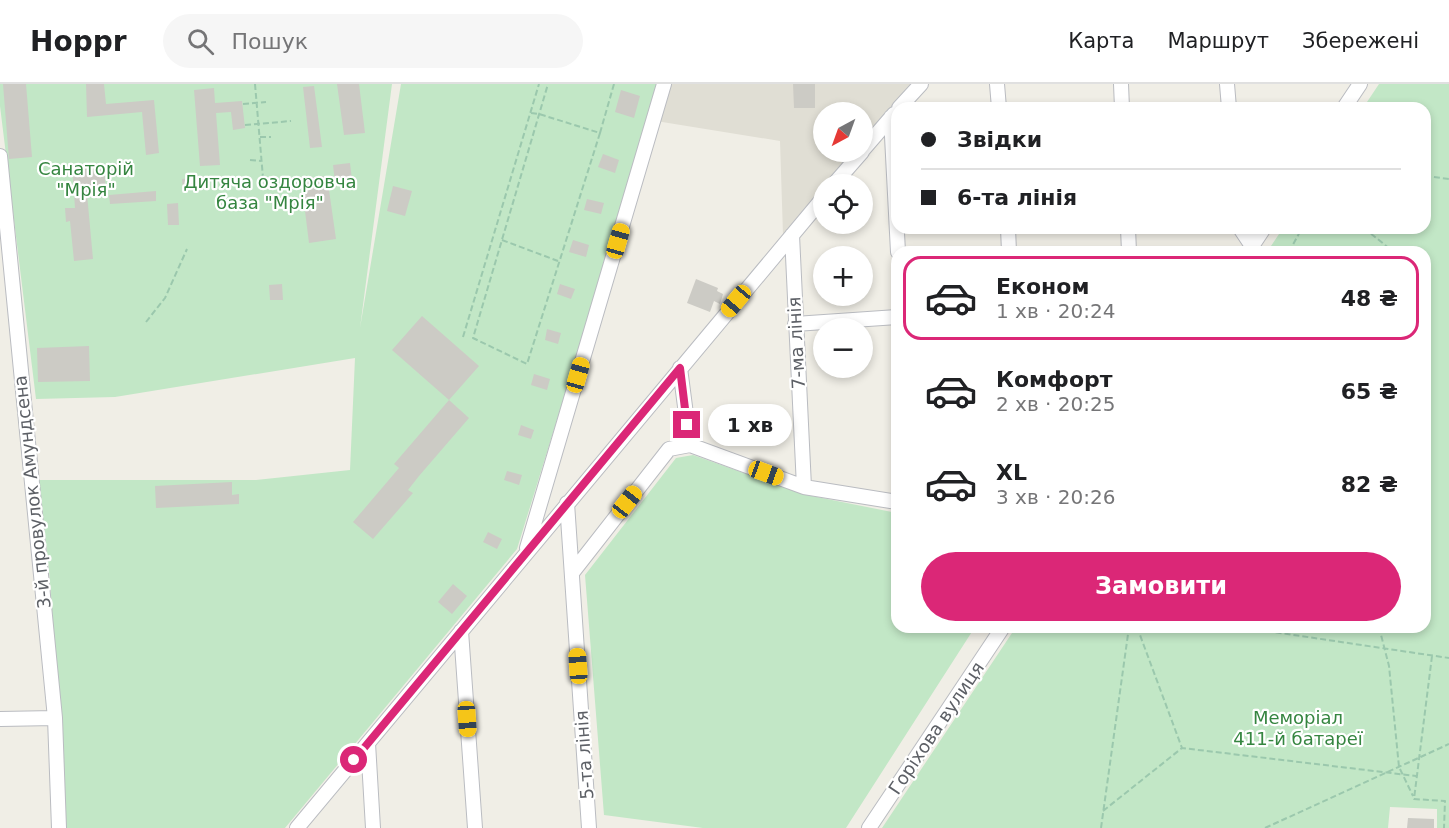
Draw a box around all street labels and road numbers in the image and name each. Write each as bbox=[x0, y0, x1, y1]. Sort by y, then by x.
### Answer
street label: 7-ма лінія bbox=[783, 296, 809, 390]
street label: 3-й провулок Амундсена bbox=[9, 374, 55, 610]
street label: Горіхова вулиця bbox=[884, 658, 988, 798]
street label: 5-та лінія bbox=[570, 710, 598, 800]

